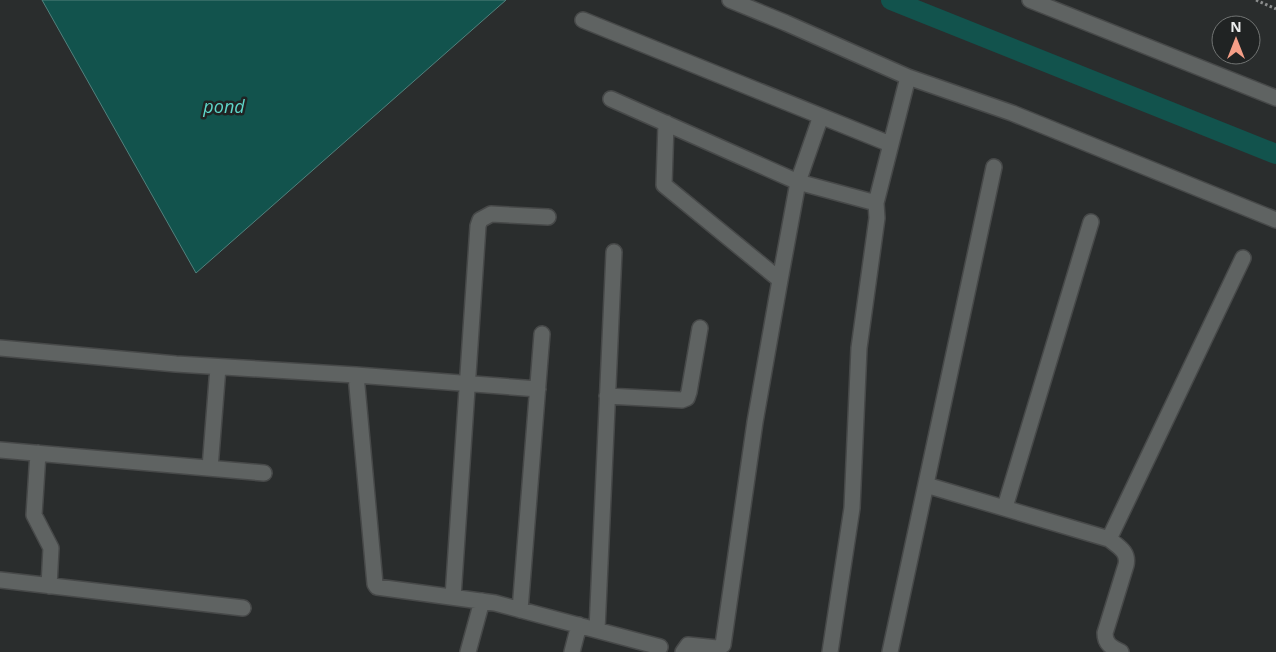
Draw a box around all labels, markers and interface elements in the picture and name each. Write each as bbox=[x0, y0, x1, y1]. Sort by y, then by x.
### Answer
north arrow bbox=[1211, 15, 1261, 65]
text: N bbox=[1230, 17, 1242, 36]
water label: pond bbox=[202, 94, 245, 118]

